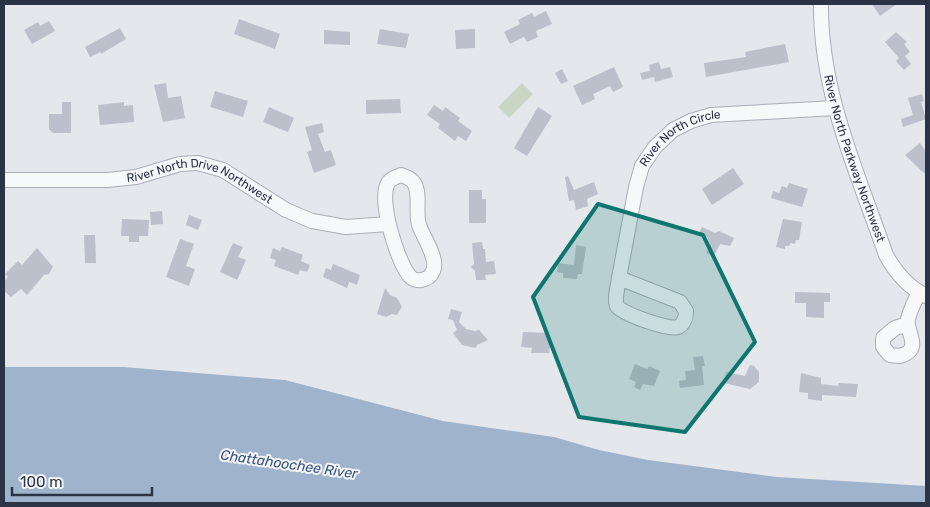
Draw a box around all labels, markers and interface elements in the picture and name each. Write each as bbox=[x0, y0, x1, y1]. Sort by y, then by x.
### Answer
street label: River North Parkway Northwest bbox=[821, 74, 888, 244]
street label: River North Circle bbox=[637, 107, 721, 169]
street label: River North Drive Northwest bbox=[126, 156, 275, 207]
water label: Chattahoochee River bbox=[219, 446, 359, 483]
scale bar bbox=[12, 464, 152, 496]
text: 100 m bbox=[20, 473, 62, 491]

